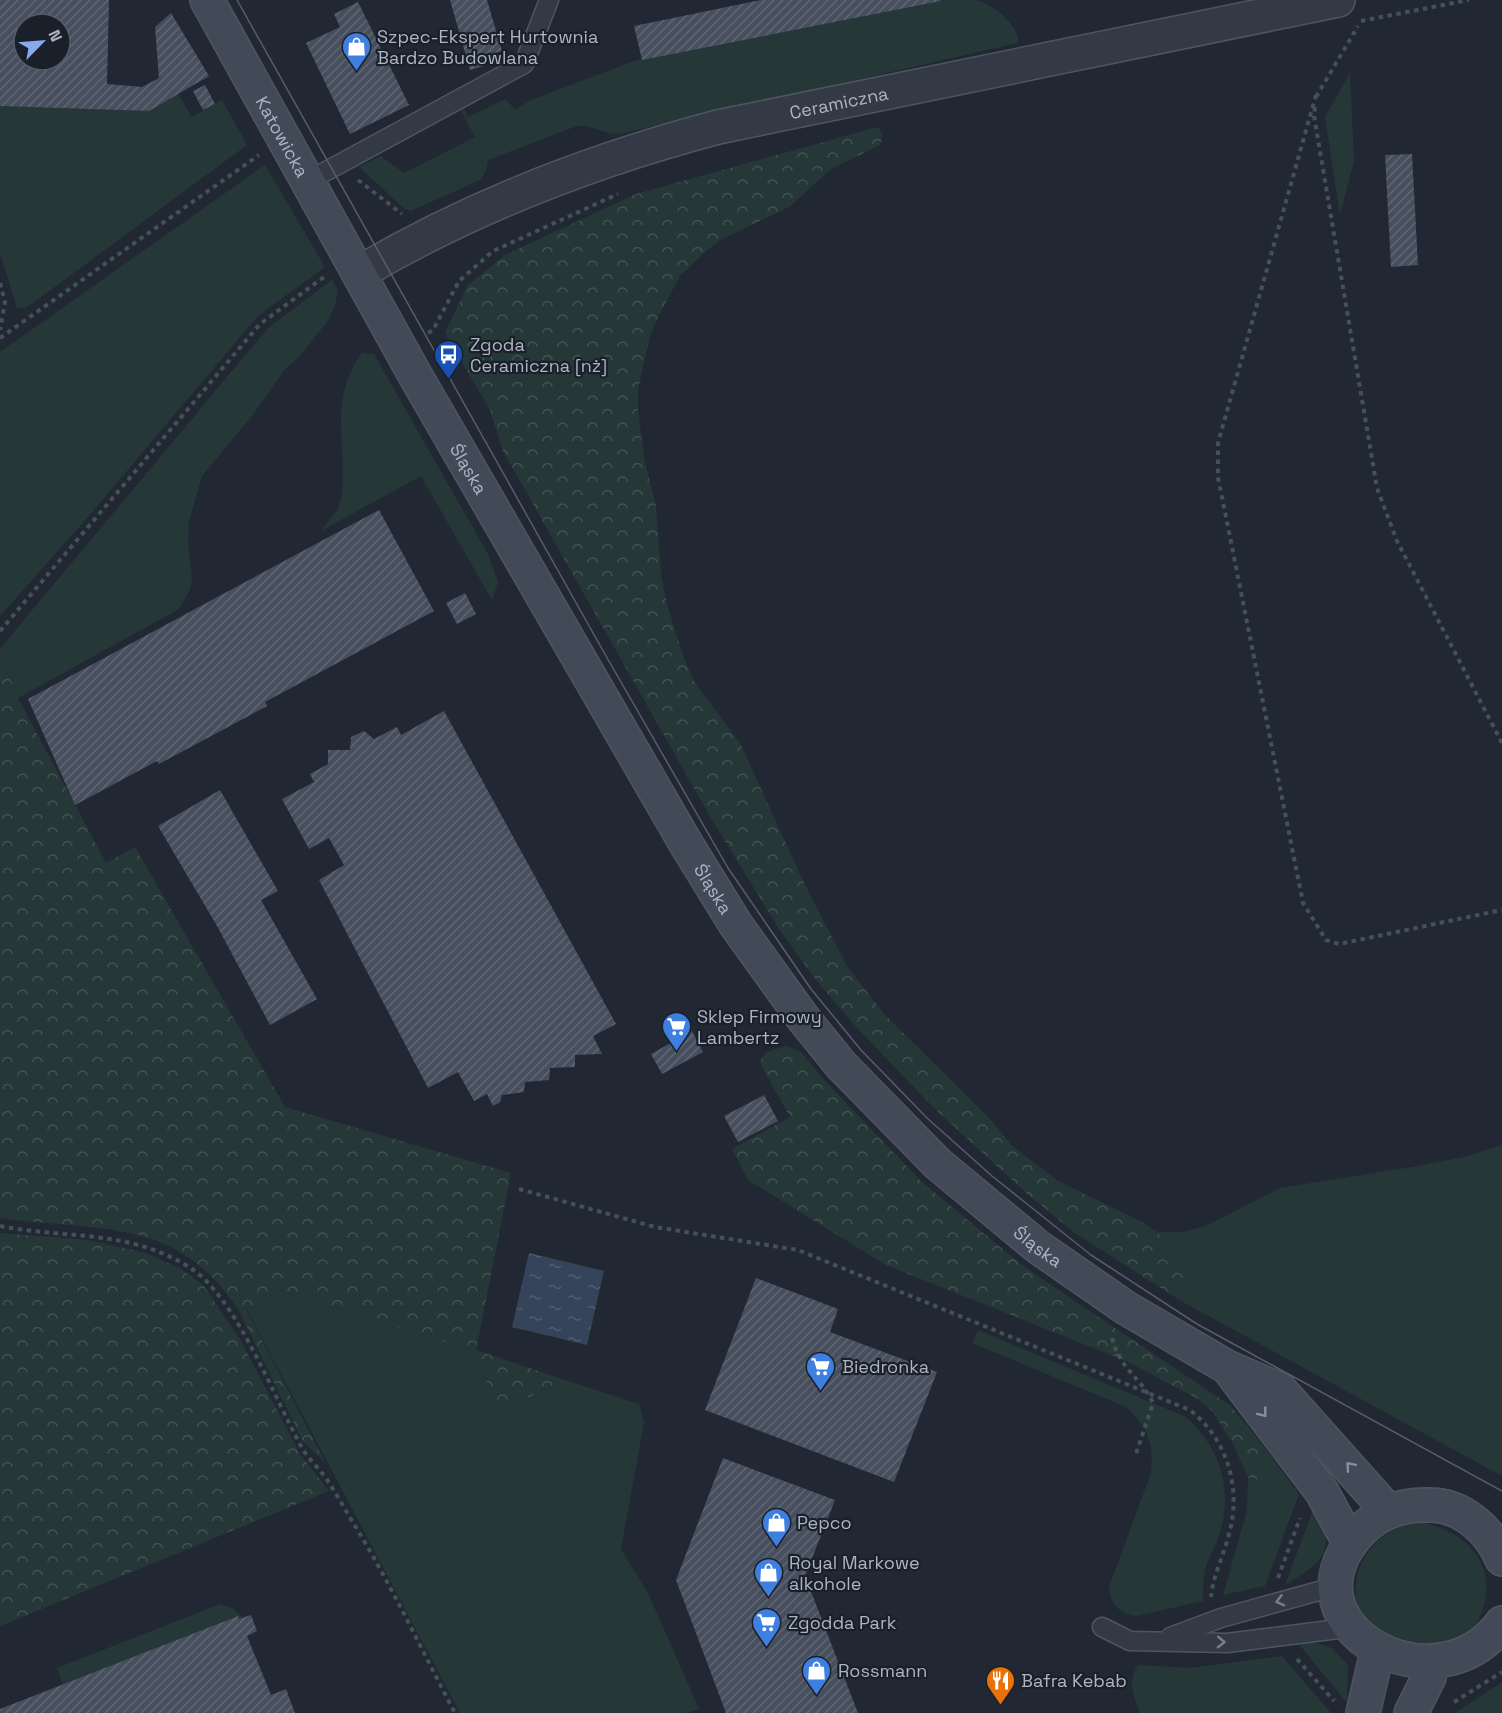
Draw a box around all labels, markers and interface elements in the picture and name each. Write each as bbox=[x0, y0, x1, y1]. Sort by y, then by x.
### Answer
north arrow bbox=[12, 12, 72, 72]
place label: Szpec-Ekspert Hurtownia Bardzo Budowlana bbox=[377, 25, 598, 69]
text: N bbox=[43, 27, 67, 45]
shop icon: Szpec-Ekspert Hurtownia Bardzo Budowlana bbox=[340, 30, 372, 72]
street label: Ceramiczna bbox=[787, 81, 890, 124]
street label: Katowicka bbox=[251, 92, 314, 181]
place label: Zgoda Ceramiczna [nż] bbox=[470, 333, 607, 377]
bus stop icon: Zgoda Ceramiczna [nż] bbox=[433, 338, 465, 380]
street label: Śląska bbox=[445, 439, 493, 498]
street label: Śląska bbox=[689, 859, 738, 918]
place label: Sklep Firmowy Lambertz bbox=[697, 1005, 822, 1049]
supermarket icon: Sklep Firmowy Lambertz bbox=[660, 1010, 692, 1052]
street label: Śląska bbox=[1009, 1220, 1067, 1272]
supermarket icon: Biedronka bbox=[805, 1350, 837, 1392]
place label: Biedronka bbox=[842, 1355, 929, 1378]
one-way arrow bbox=[1255, 1406, 1266, 1417]
one-way arrow bbox=[1346, 1462, 1357, 1473]
shop icon: Pepco bbox=[760, 1506, 792, 1548]
place label: Pepco bbox=[797, 1511, 852, 1534]
place label: Royal Markowe alkohole bbox=[789, 1551, 920, 1595]
shop icon: Royal Markowe alkohole bbox=[752, 1556, 784, 1598]
one-way arrow bbox=[1275, 1594, 1286, 1606]
supermarket icon: Zgodda Park bbox=[751, 1606, 783, 1648]
place label: Zgodda Park bbox=[788, 1611, 897, 1634]
one-way arrow bbox=[1217, 1636, 1226, 1648]
shop icon: Rossmann bbox=[801, 1654, 833, 1696]
place label: Rossmann bbox=[838, 1659, 927, 1682]
restaurant icon: Bafra Kebab bbox=[984, 1664, 1016, 1706]
place label: Bafra Kebab bbox=[1021, 1669, 1127, 1692]

